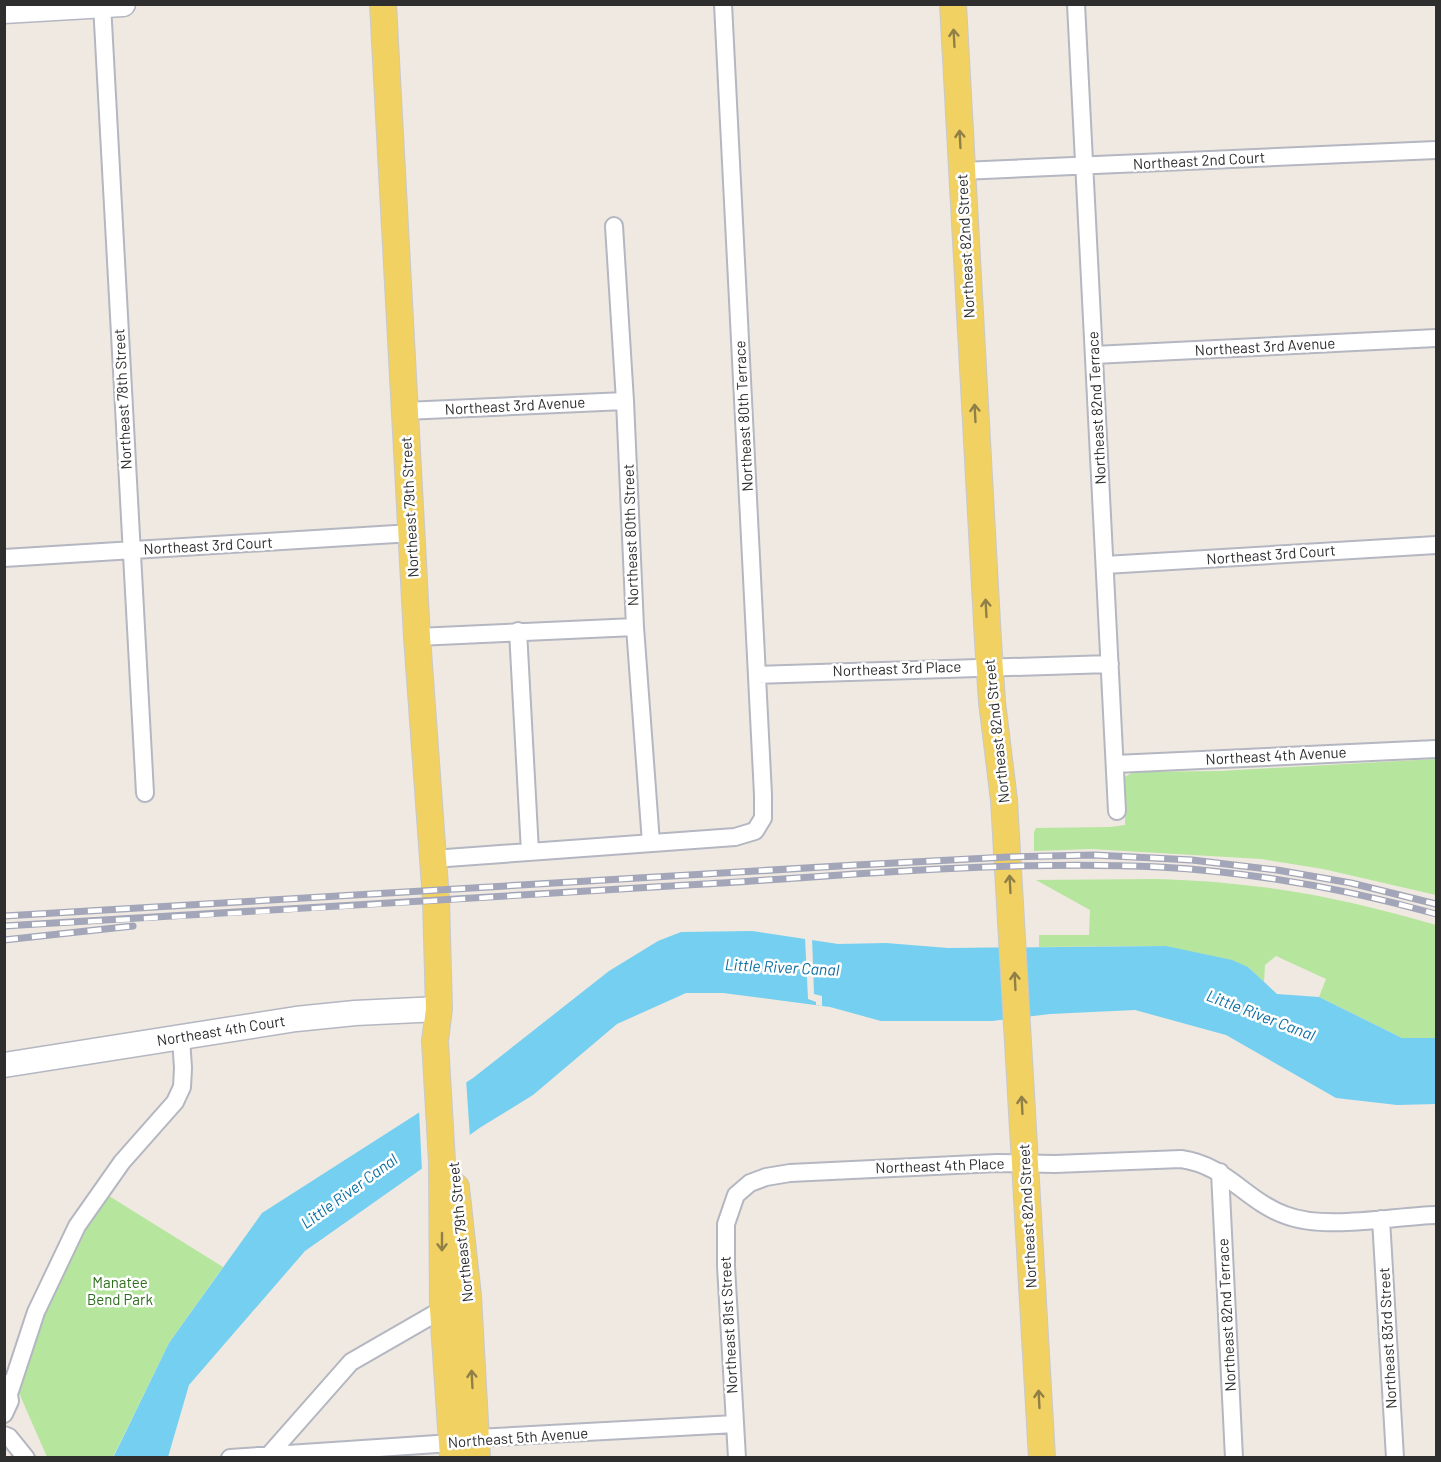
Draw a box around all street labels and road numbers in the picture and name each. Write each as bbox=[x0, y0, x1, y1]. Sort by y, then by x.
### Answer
street label: Northeast 2nd Court bbox=[1132, 148, 1265, 172]
street label: Northeast 82nd Street bbox=[952, 173, 978, 319]
street label: Northeast 78th Street bbox=[109, 328, 135, 470]
street label: Northeast 82nd Terrace bbox=[1083, 331, 1109, 485]
street label: Northeast 3rd Avenue bbox=[1194, 333, 1336, 359]
street label: Northeast 80th Terrace bbox=[730, 340, 756, 492]
street label: Northeast 3rd Avenue bbox=[444, 392, 586, 418]
street label: Northeast 79th Street bbox=[396, 436, 422, 578]
street label: Northeast 80th Street bbox=[619, 464, 641, 607]
street label: Northeast 3rd Court bbox=[143, 533, 273, 557]
street label: Northeast 3rd Court bbox=[1206, 541, 1336, 567]
street label: Northeast 3rd Place bbox=[832, 657, 962, 679]
street label: Northeast 82nd Street bbox=[979, 658, 1013, 804]
street label: Northeast 4th Avenue bbox=[1205, 742, 1347, 768]
street label: Northeast 4th Court bbox=[155, 1011, 286, 1049]
street label: Northeast 82nd Street bbox=[1014, 1143, 1040, 1289]
street label: Northeast 4th Place bbox=[875, 1154, 1005, 1176]
street label: Northeast 79th Street bbox=[444, 1161, 476, 1303]
street label: Northeast 82nd Terrace bbox=[1213, 1238, 1239, 1392]
street label: Northeast 81st Street bbox=[715, 1256, 741, 1394]
street label: Northeast 83rd Street bbox=[1374, 1267, 1400, 1409]
street label: Northeast 5th Avenue bbox=[447, 1423, 589, 1451]

